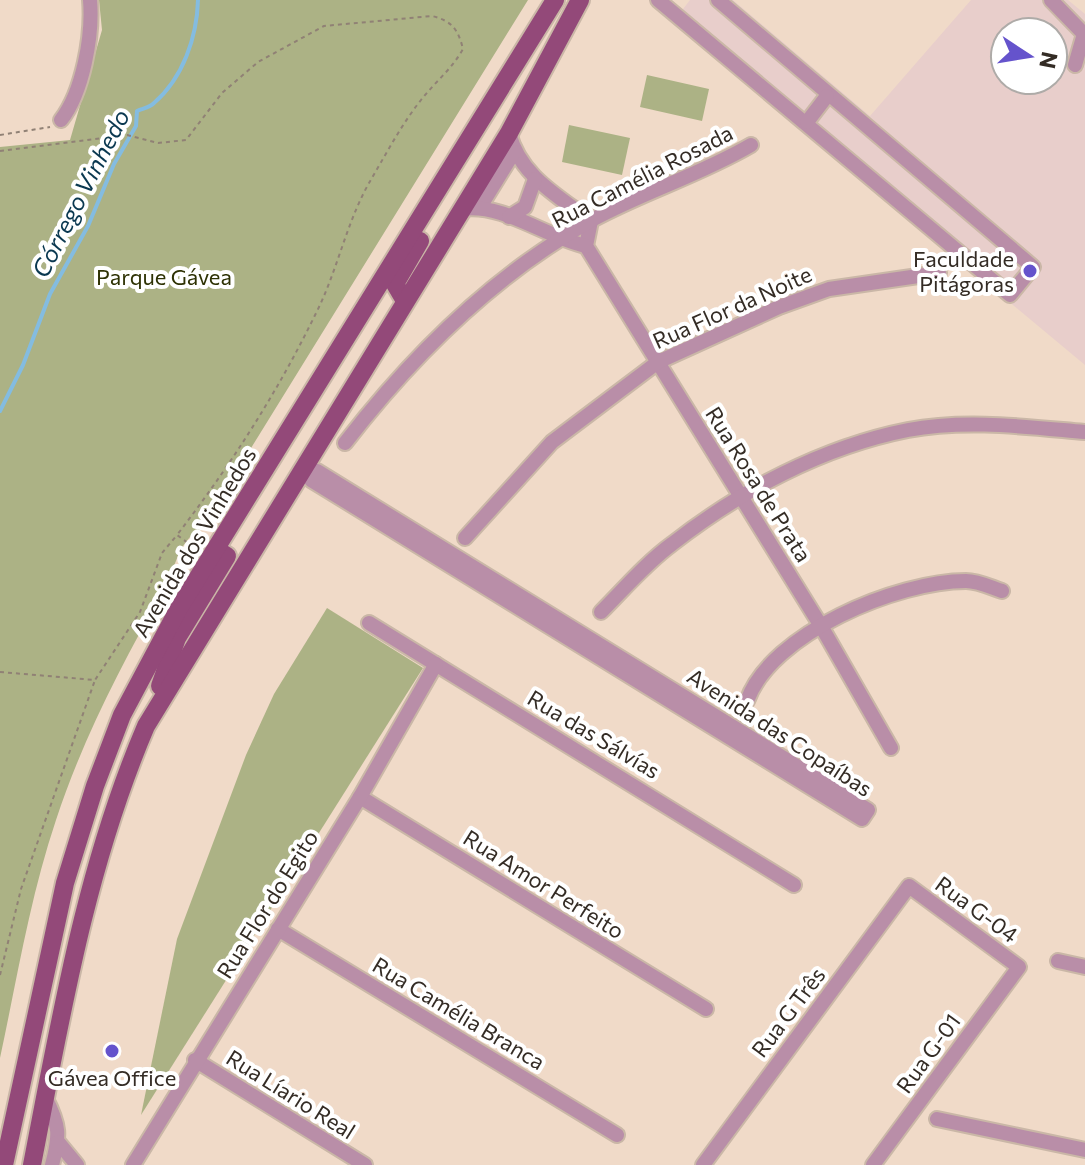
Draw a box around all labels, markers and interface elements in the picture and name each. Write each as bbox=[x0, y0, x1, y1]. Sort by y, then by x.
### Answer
north arrow bbox=[989, 16, 1069, 96]
text: N bbox=[1034, 49, 1064, 71]
water label: Córrego Vinhedo bbox=[25, 104, 135, 282]
street label: Rua Camélia Rosada bbox=[547, 119, 737, 233]
place label: Faculdade Pitágoras bbox=[913, 245, 1014, 297]
street label: Rua Flor da Noite bbox=[648, 260, 816, 354]
marker: Faculdade Pitágoras bbox=[1021, 262, 1039, 280]
park label: Parque Gávea bbox=[96, 263, 232, 290]
street label: Rua Rosa de Prata bbox=[700, 401, 818, 567]
street label: Avenida dos Vinhedos bbox=[127, 442, 261, 642]
street label: Avenida das Copaíbas bbox=[683, 662, 877, 802]
street label: Rua das Sálvías bbox=[523, 684, 665, 784]
street label: Rua Amor Perfeito bbox=[459, 824, 629, 944]
street label: Rua Flor do Egito bbox=[211, 825, 323, 983]
street label: Rua G-04 bbox=[930, 870, 1024, 948]
street label: Rua Camélia Branca bbox=[368, 951, 550, 1075]
street label: Rua G Três bbox=[746, 962, 830, 1062]
street label: Rua G-01 bbox=[890, 1008, 966, 1098]
marker: Gávea Office bbox=[103, 1042, 121, 1060]
street label: Rua Líario Real bbox=[222, 1044, 360, 1144]
place label: Gávea Office bbox=[48, 1064, 176, 1091]

